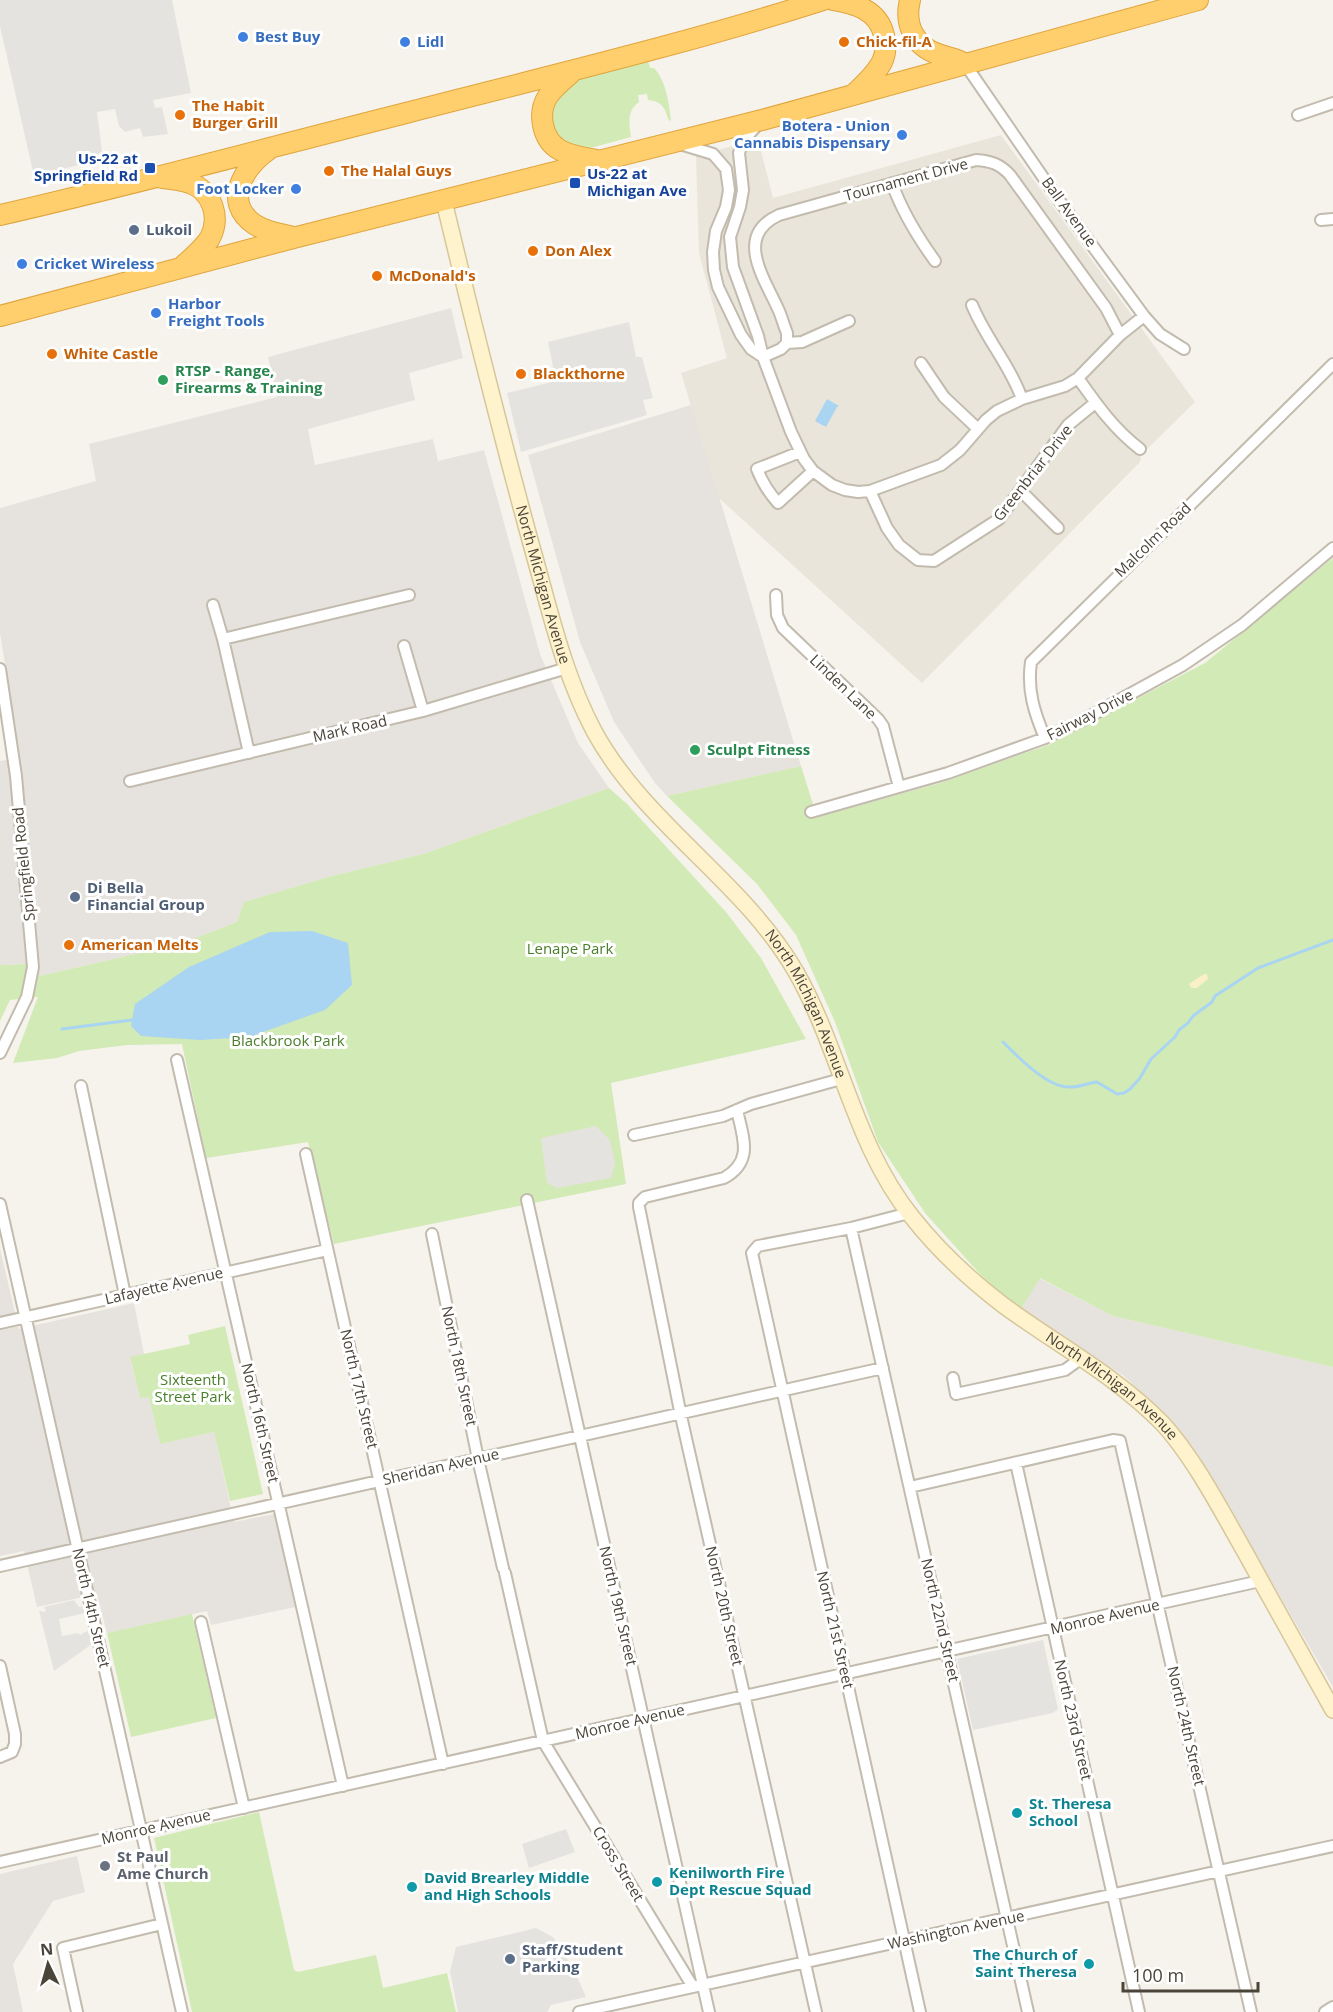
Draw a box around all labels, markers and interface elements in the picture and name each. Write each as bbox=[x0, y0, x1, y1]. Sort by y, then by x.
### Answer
place label: Best Buy bbox=[255, 26, 321, 46]
marker: Best Buy bbox=[236, 30, 250, 44]
place label: Lidl bbox=[417, 31, 444, 51]
place label: Chick-fil-A bbox=[856, 31, 933, 51]
marker: Lidl bbox=[398, 35, 412, 49]
marker: Chick-fil-A bbox=[837, 35, 851, 49]
place label: The Habit Burger Grill bbox=[192, 95, 278, 132]
marker: The Habit Burger Grill bbox=[173, 108, 187, 122]
place label: Botera - Union Cannabis Dispensary bbox=[734, 115, 890, 152]
marker: Botera - Union Cannabis Dispensary bbox=[895, 128, 909, 142]
place label: Us-22 at Springfield Rd bbox=[34, 148, 138, 185]
street label: Tournament Drive bbox=[842, 153, 970, 205]
place label: The Halal Guys bbox=[341, 160, 452, 180]
marker: Us-22 at Springfield Rd bbox=[143, 161, 157, 175]
place label: Us-22 at Michigan Ave bbox=[587, 163, 687, 200]
marker: The Halal Guys bbox=[322, 164, 336, 178]
street label: Ball Avenue bbox=[1038, 172, 1102, 250]
marker: Us-22 at Michigan Ave bbox=[568, 176, 582, 190]
place label: Foot Locker bbox=[196, 178, 284, 198]
marker: Foot Locker bbox=[289, 182, 303, 196]
place label: Lukoil bbox=[146, 219, 192, 239]
marker: Lukoil bbox=[127, 223, 141, 237]
place label: Don Alex bbox=[545, 240, 612, 260]
marker: Don Alex bbox=[526, 244, 540, 258]
place label: Cricket Wireless bbox=[34, 253, 154, 273]
marker: Cricket Wireless bbox=[15, 257, 29, 271]
place label: McDonald's bbox=[389, 265, 476, 285]
marker: McDonald's bbox=[370, 269, 384, 283]
place label: Harbor Freight Tools bbox=[168, 293, 265, 330]
marker: Harbor Freight Tools bbox=[149, 306, 163, 320]
place label: White Castle bbox=[64, 343, 158, 363]
marker: White Castle bbox=[45, 347, 59, 361]
place label: RTSP - Range, Firearms & Training bbox=[175, 360, 323, 397]
place label: Blackthorne bbox=[533, 363, 625, 383]
marker: Blackthorne bbox=[514, 367, 528, 381]
marker: RTSP - Range, Firearms & Training bbox=[156, 373, 170, 387]
street label: Greenbriar Drive bbox=[988, 420, 1076, 525]
street label: Malcolm Road bbox=[1110, 498, 1195, 581]
street label: North Michigan Avenue bbox=[512, 502, 576, 666]
street label: Linden Lane bbox=[806, 649, 881, 723]
street label: Fairway Drive bbox=[1043, 684, 1136, 744]
street label: Mark Road bbox=[311, 710, 389, 746]
place label: Sculpt Fitness bbox=[707, 739, 810, 759]
marker: Sculpt Fitness bbox=[688, 743, 702, 757]
street label: Springfield Road bbox=[7, 806, 39, 922]
place label: Di Bella Financial Group bbox=[87, 877, 205, 914]
marker: Di Bella Financial Group bbox=[68, 890, 82, 904]
street label: North Michigan Avenue bbox=[761, 925, 852, 1081]
place label: American Melts bbox=[81, 934, 198, 954]
marker: American Melts bbox=[62, 938, 76, 952]
park label: Lenape Park bbox=[527, 938, 613, 958]
park label: Blackbrook Park bbox=[231, 1030, 345, 1050]
street label: Lafayette Avenue bbox=[103, 1262, 225, 1308]
street label: North 18th Street bbox=[437, 1304, 482, 1428]
street label: North Michigan Avenue bbox=[1042, 1326, 1183, 1444]
street label: North 17th Street bbox=[336, 1327, 383, 1451]
street label: North 16th Street bbox=[237, 1361, 284, 1485]
park label: Sixteenth Street Park bbox=[154, 1369, 232, 1406]
street label: Sheridan Avenue bbox=[381, 1443, 501, 1489]
street label: North 19th Street bbox=[595, 1544, 642, 1668]
street label: North 20th Street bbox=[701, 1544, 748, 1668]
street label: North 14th Street bbox=[68, 1546, 115, 1670]
street label: North 22nd Street bbox=[917, 1556, 965, 1684]
street label: North 21st Street bbox=[813, 1569, 859, 1691]
street label: Monroe Avenue bbox=[1048, 1594, 1161, 1638]
street label: North 23rd Street bbox=[1050, 1658, 1098, 1782]
street label: North 24th Street bbox=[1163, 1664, 1210, 1788]
street label: Monroe Avenue bbox=[573, 1699, 686, 1743]
place label: St. Theresa School bbox=[1029, 1793, 1112, 1830]
street label: Monroe Avenue bbox=[99, 1804, 212, 1848]
marker: St. Theresa School bbox=[1010, 1806, 1024, 1820]
street label: Cross Street bbox=[588, 1822, 649, 1905]
place label: St Paul Ame Church bbox=[117, 1846, 209, 1883]
marker: St Paul Ame Church bbox=[98, 1859, 112, 1873]
place label: Kenilworth Fire Dept Rescue Squad bbox=[669, 1862, 812, 1899]
place label: David Brearley Middle and High Schools bbox=[424, 1867, 589, 1904]
marker: Kenilworth Fire Dept Rescue Squad bbox=[650, 1875, 664, 1889]
marker: David Brearley Middle and High Schools bbox=[405, 1880, 419, 1894]
street label: Washington Avenue bbox=[886, 1905, 1026, 1953]
north arrow bbox=[18, 1934, 78, 1994]
text: N bbox=[39, 1938, 54, 1961]
place label: Staff/Student Parking bbox=[522, 1939, 623, 1976]
place label: The Church of Saint Theresa bbox=[973, 1944, 1078, 1981]
marker: Staff/Student Parking bbox=[503, 1952, 517, 1966]
scale bar bbox=[1123, 1955, 1258, 1993]
marker: The Church of Saint Theresa bbox=[1082, 1957, 1096, 1971]
text: 100 m bbox=[1132, 1963, 1184, 1987]

